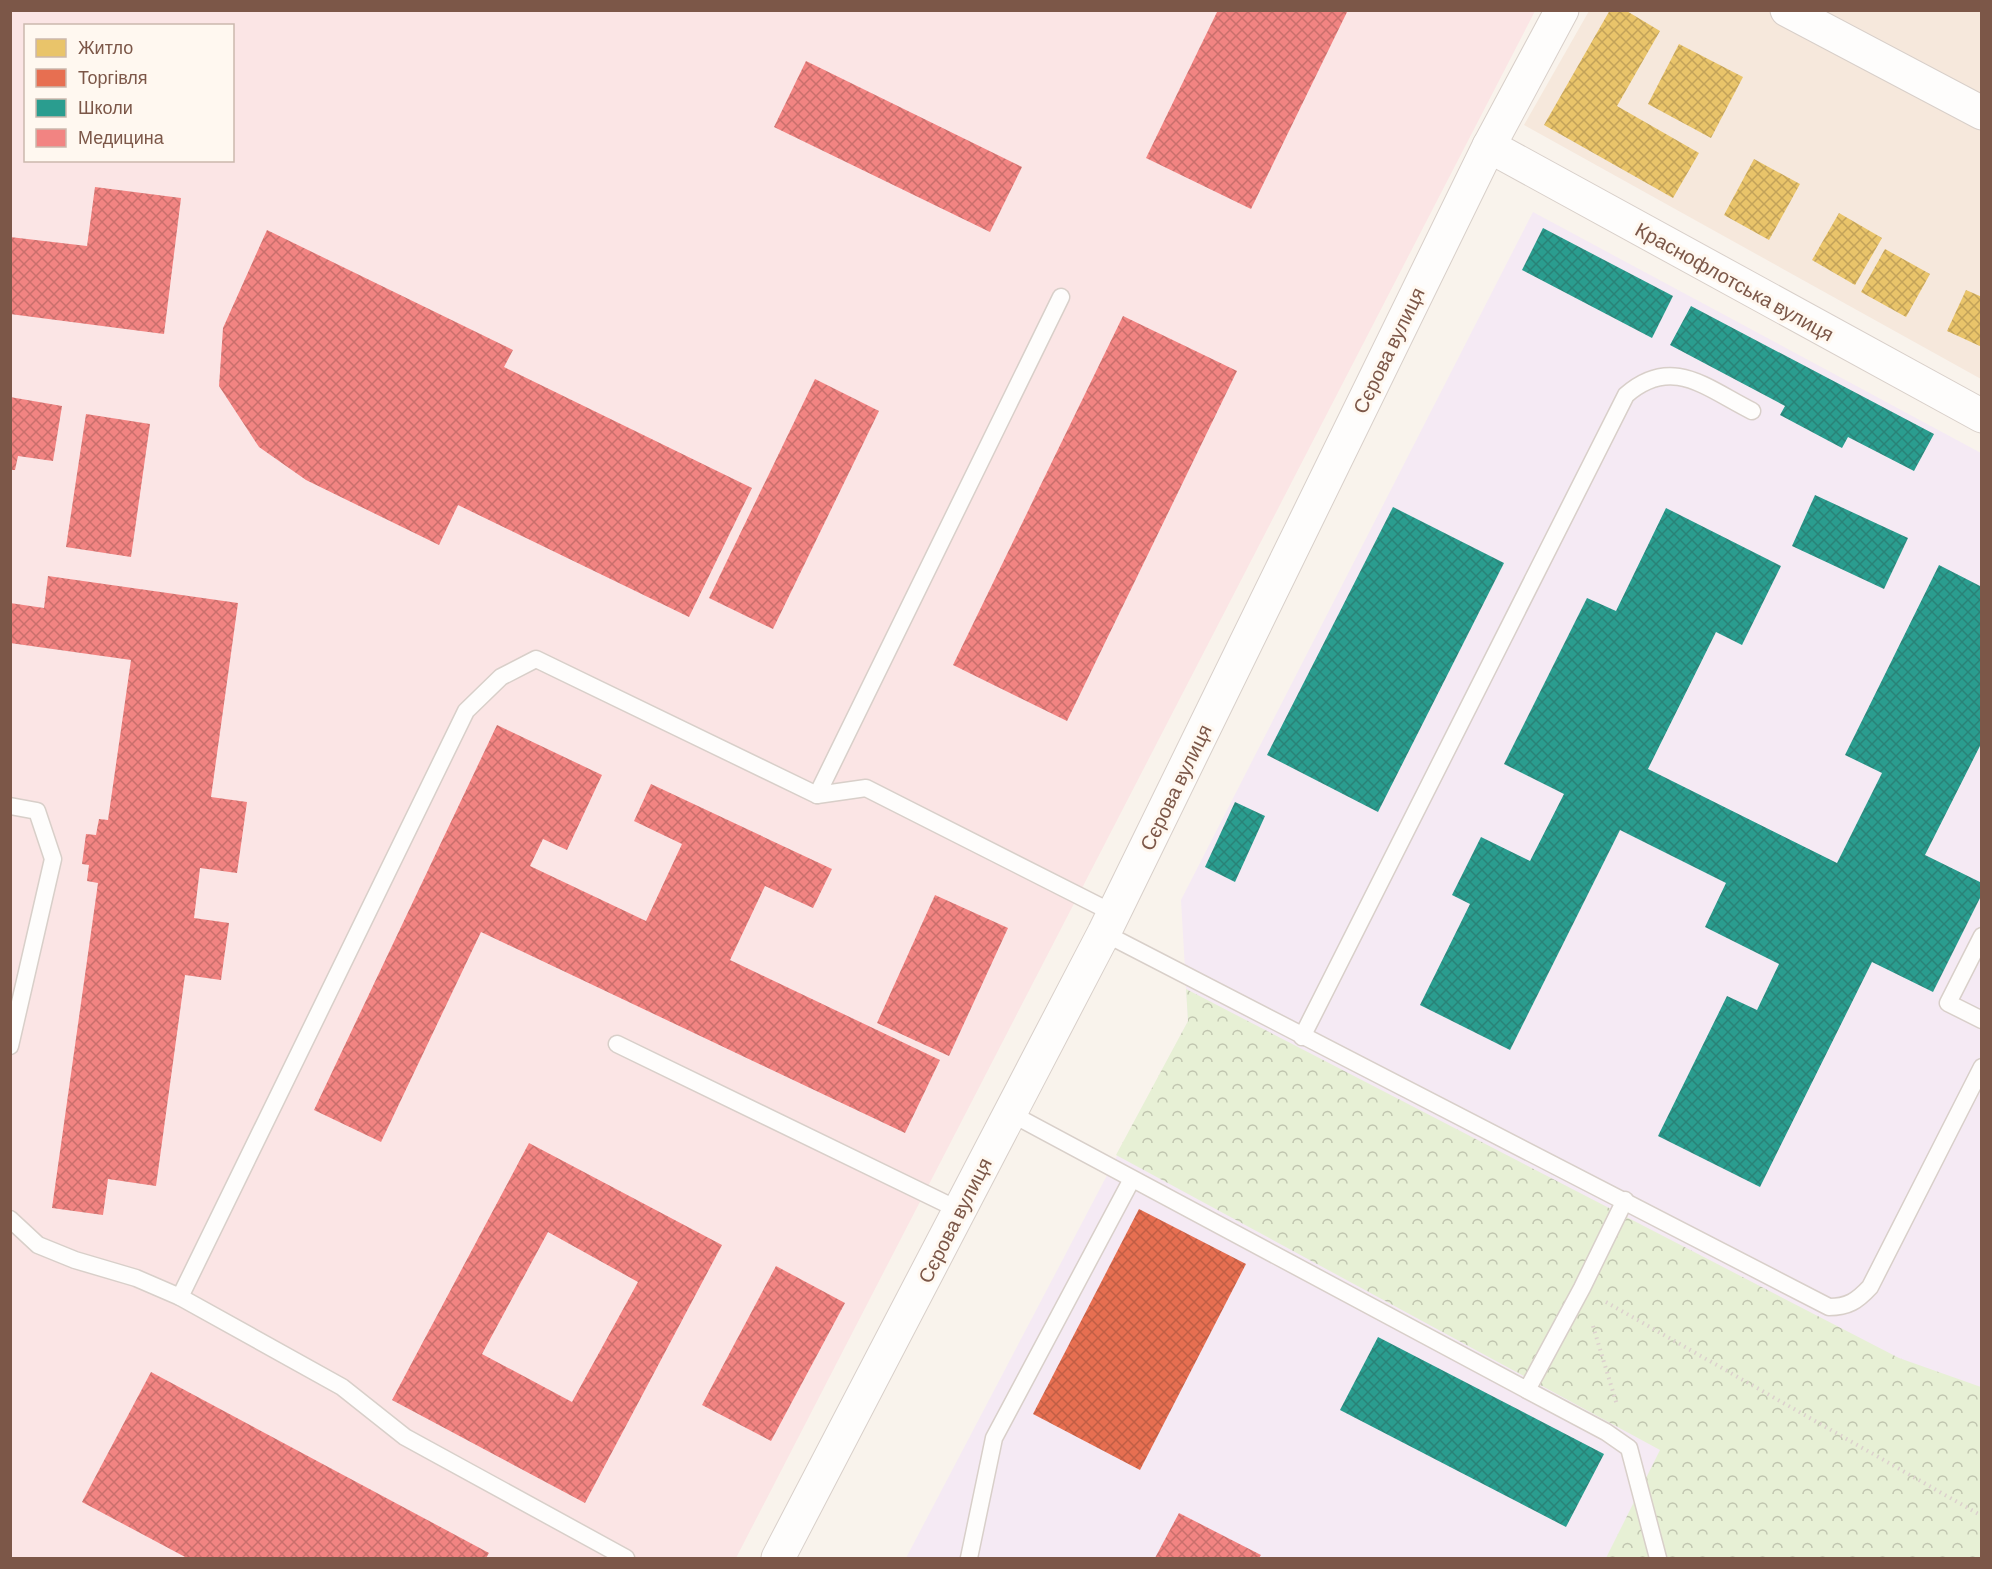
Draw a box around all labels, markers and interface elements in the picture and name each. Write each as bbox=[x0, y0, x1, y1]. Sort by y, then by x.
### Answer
legend bbox=[24, 24, 234, 162]
text: Житло bbox=[78, 36, 133, 58]
text: Торгівля bbox=[78, 66, 148, 88]
text: Школи bbox=[78, 96, 133, 118]
text: Медицина bbox=[78, 126, 165, 148]
street label: Краснофлотська вулиця bbox=[1632, 216, 1838, 346]
street label: Сєрова вулиця bbox=[1347, 283, 1429, 417]
street label: Сєрова вулиця bbox=[1134, 720, 1216, 854]
street label: Сєрова вулиця bbox=[912, 1153, 996, 1287]

